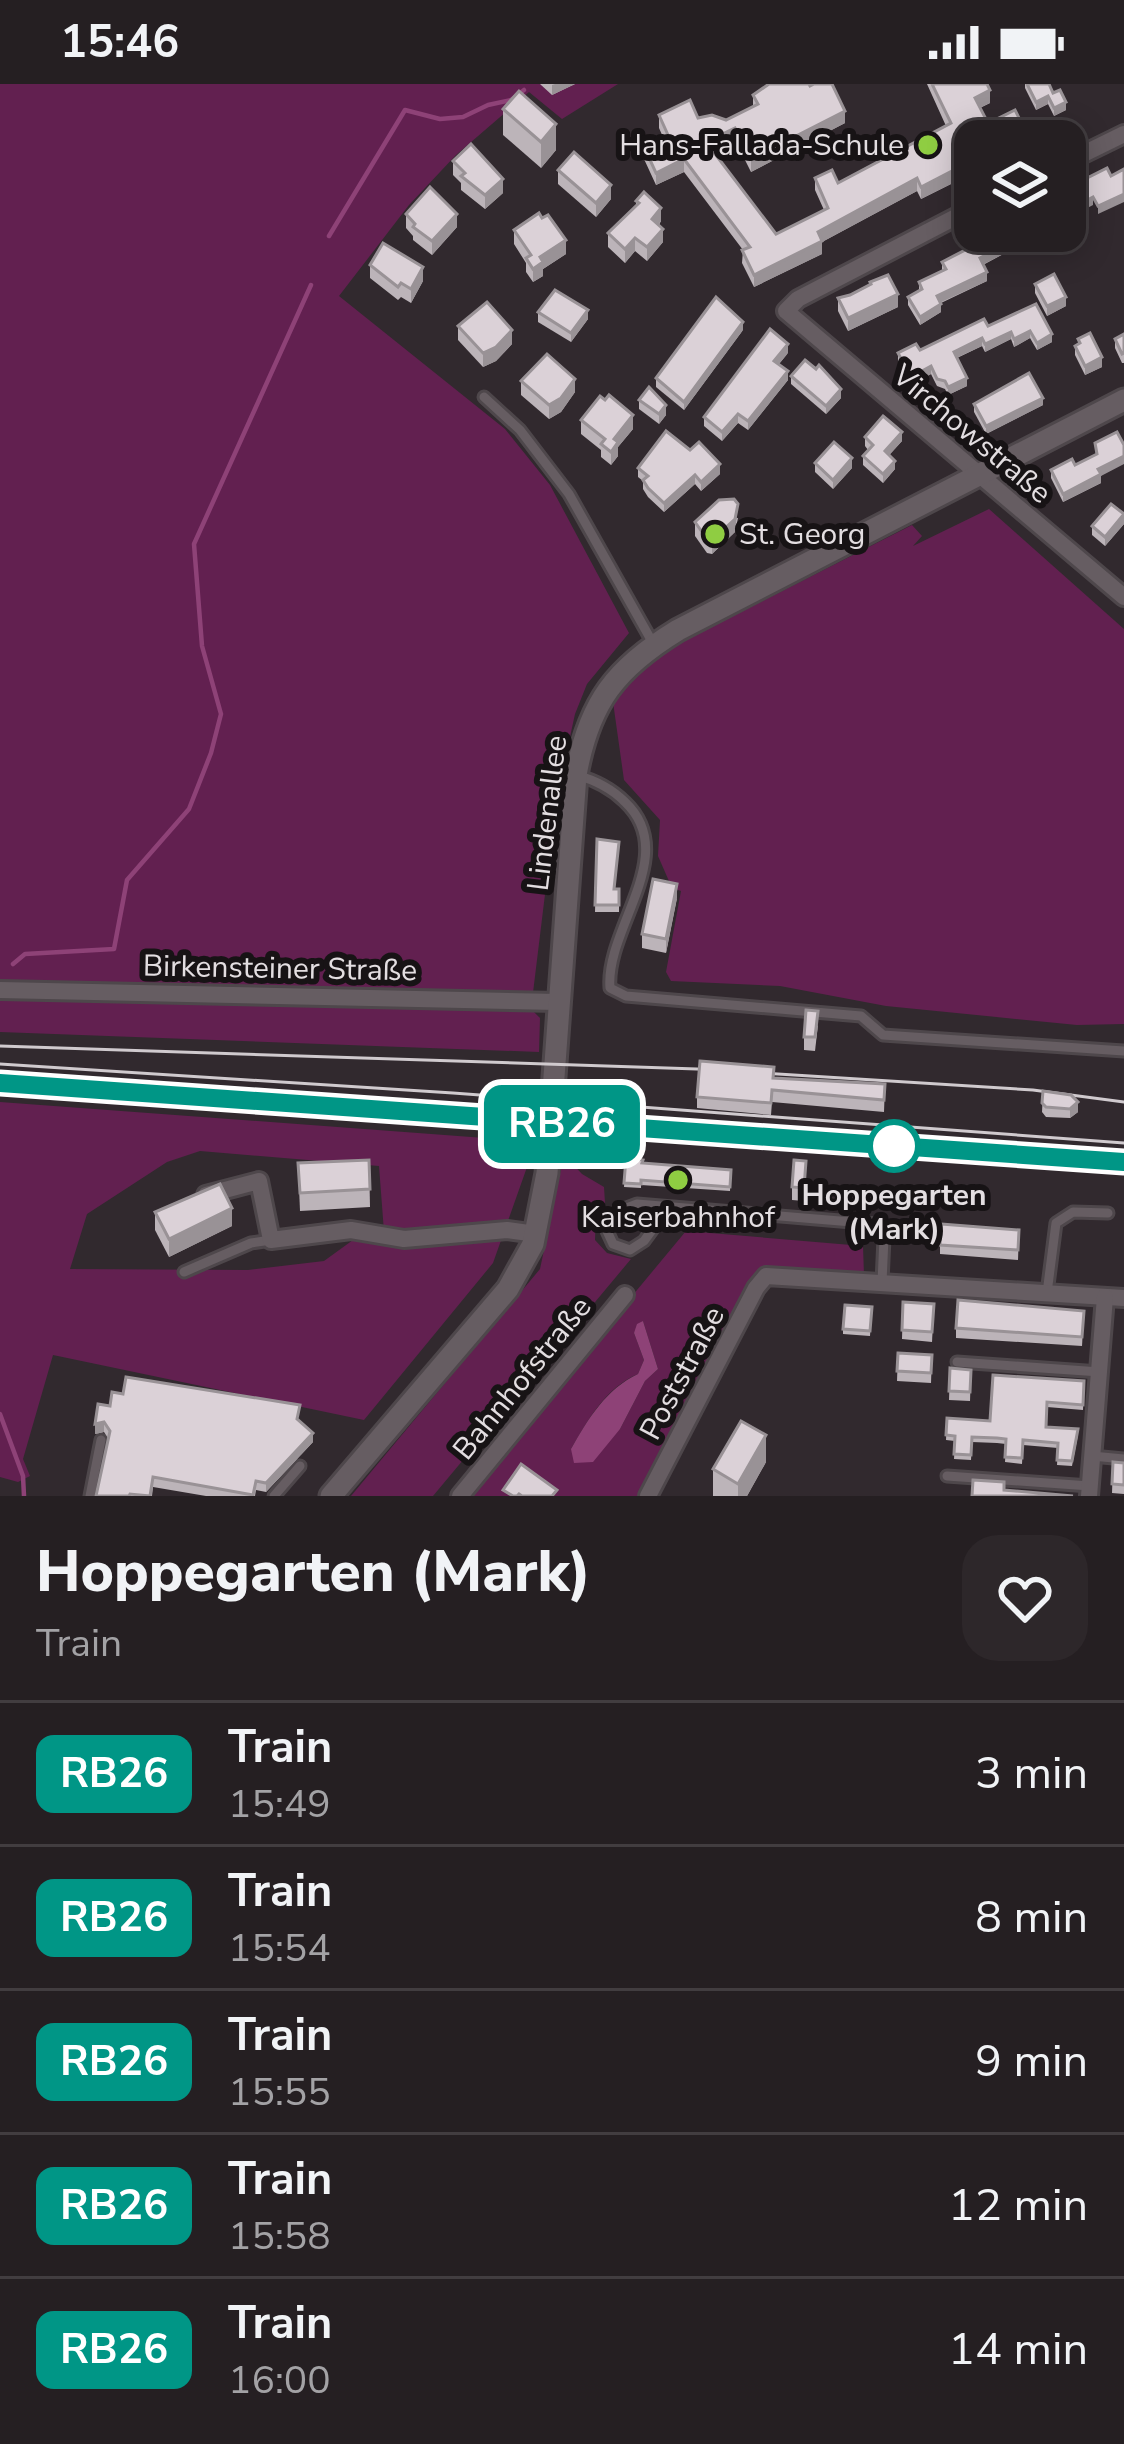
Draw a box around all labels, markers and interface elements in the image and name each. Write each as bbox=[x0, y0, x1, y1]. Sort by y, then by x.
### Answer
text: 15:46 bbox=[60, 12, 179, 73]
map controls bbox=[954, 120, 1086, 252]
button: layers bbox=[954, 120, 1086, 252]
place label: Hans-Fallada-Schule bbox=[619, 125, 904, 166]
marker: Hans-Fallada-Schule bbox=[915, 132, 941, 158]
street label: Virchowstraße bbox=[883, 355, 1060, 513]
place label: St. Georg bbox=[739, 514, 865, 555]
marker: St. Georg bbox=[702, 521, 728, 547]
street label: Lindenallee bbox=[518, 733, 577, 893]
street label: Birkensteiner Straße bbox=[142, 946, 418, 991]
line badge: RB26 bbox=[478, 1085, 646, 1163]
text: RB26 bbox=[508, 1095, 616, 1152]
marker: Hoppegarten (Mark) bbox=[869, 1121, 919, 1171]
marker: Kaiserbahnhof bbox=[665, 1167, 691, 1193]
place label: Hoppegarten (Mark) bbox=[801, 1175, 987, 1250]
place label: Kaiserbahnhof bbox=[581, 1197, 776, 1238]
street label: Bahnhofstraße bbox=[444, 1288, 601, 1469]
street label: Poststraße bbox=[630, 1299, 735, 1447]
text: Hoppegarten (Mark) bbox=[36, 1533, 591, 1611]
button: heart bbox=[962, 1535, 1088, 1661]
text: Train bbox=[36, 1617, 122, 1670]
text: Train bbox=[228, 1717, 332, 1778]
text: 3 min bbox=[975, 1743, 1088, 1804]
text: RB26 bbox=[60, 1745, 168, 1802]
text: 15:49 bbox=[228, 1778, 331, 1831]
text: Train bbox=[228, 1861, 332, 1922]
text: 8 min bbox=[975, 1887, 1088, 1948]
text: RB26 bbox=[60, 1889, 168, 1946]
text: 15:54 bbox=[228, 1922, 331, 1975]
text: Train bbox=[228, 2005, 332, 2066]
text: 9 min bbox=[975, 2031, 1088, 2092]
text: RB26 bbox=[60, 2033, 168, 2090]
text: 15:55 bbox=[228, 2066, 331, 2119]
text: Train bbox=[228, 2149, 332, 2210]
text: 12 min bbox=[948, 2175, 1088, 2236]
text: RB26 bbox=[60, 2177, 168, 2234]
text: 15:58 bbox=[228, 2210, 331, 2263]
text: Train bbox=[228, 2293, 332, 2354]
text: 14 min bbox=[948, 2319, 1088, 2380]
text: RB26 bbox=[60, 2321, 168, 2378]
text: 16:00 bbox=[228, 2354, 331, 2407]

